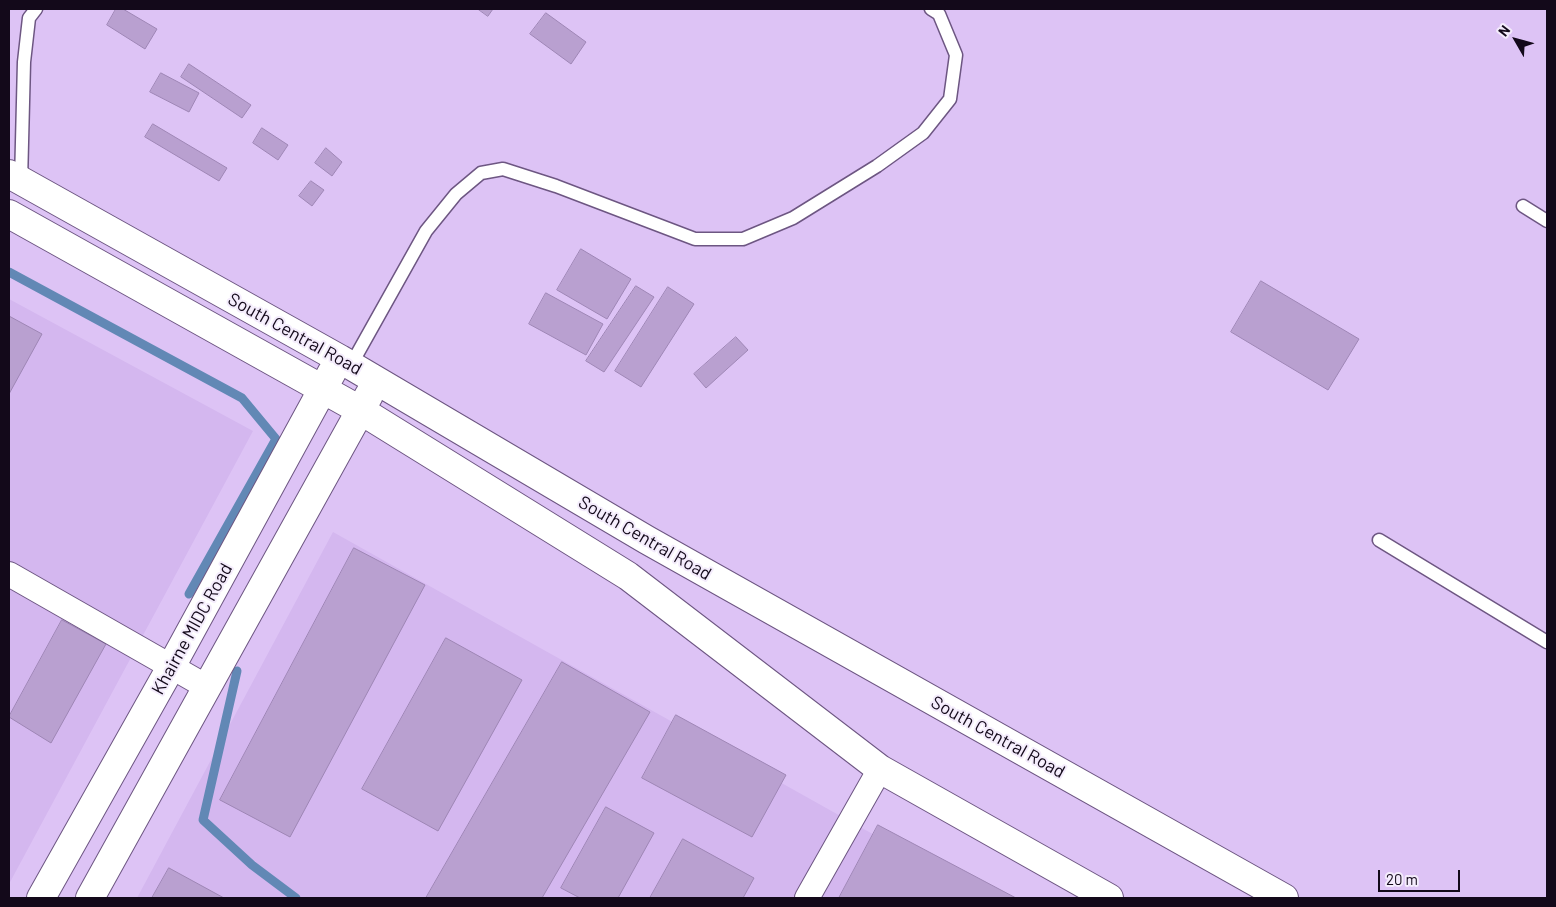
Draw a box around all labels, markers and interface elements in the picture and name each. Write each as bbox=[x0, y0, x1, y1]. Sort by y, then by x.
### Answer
north arrow bbox=[1491, 15, 1541, 65]
text: N bbox=[1494, 22, 1513, 39]
street label: South Central Road bbox=[224, 288, 366, 380]
street label: South Central Road bbox=[575, 491, 715, 585]
street label: Khairne MIDC Road bbox=[147, 560, 237, 698]
street label: South Central Road bbox=[927, 691, 1069, 783]
scale bar bbox=[1381, 860, 1464, 892]
text: 20 m bbox=[1386, 870, 1418, 888]

